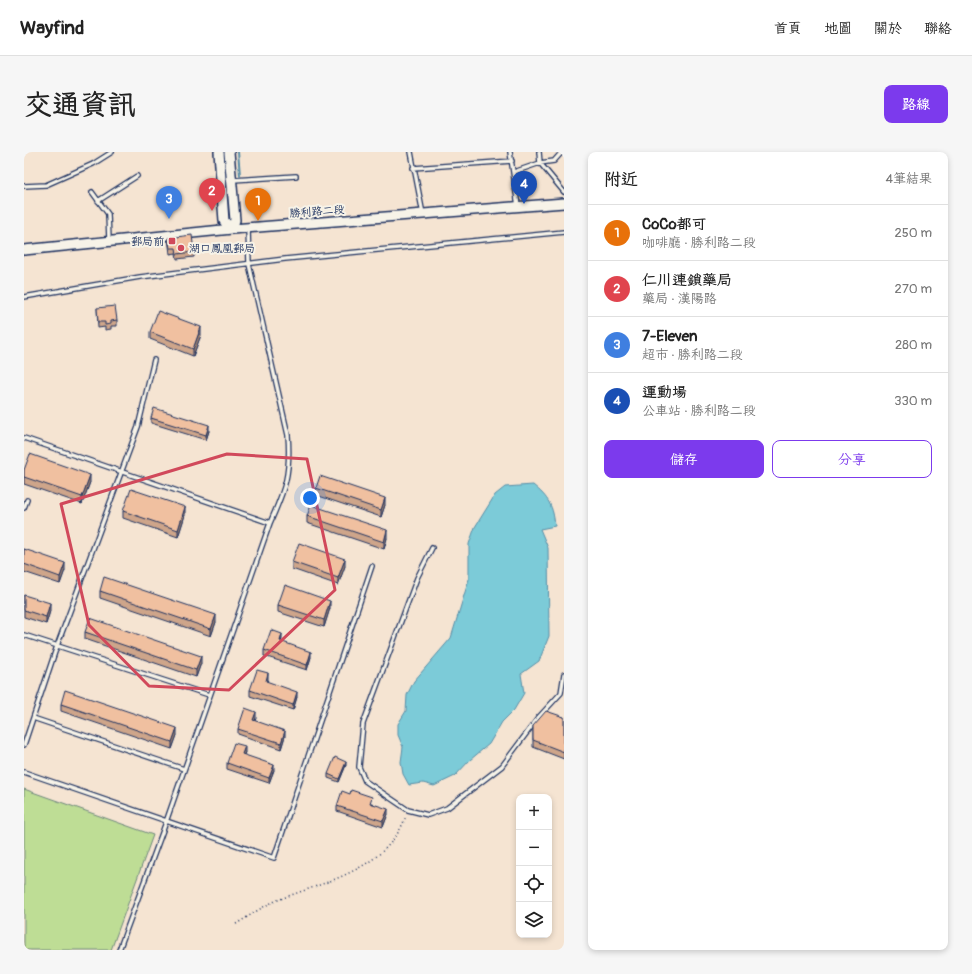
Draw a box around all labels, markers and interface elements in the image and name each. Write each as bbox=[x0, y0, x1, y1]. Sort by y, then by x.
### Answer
text: Wayfind bbox=[20, 16, 84, 40]
text: 首頁 bbox=[774, 20, 802, 37]
text: 地圖 bbox=[824, 20, 852, 37]
text: 關於 bbox=[874, 20, 902, 37]
text: 聯絡 bbox=[924, 20, 952, 37]
button: 路線 bbox=[884, 85, 948, 123]
text: 交通資訊 bbox=[24, 88, 136, 123]
text: 附近 bbox=[604, 169, 638, 190]
pin: 4 bbox=[511, 171, 537, 204]
text: 4筆結果 bbox=[885, 171, 932, 187]
pin: 2 bbox=[199, 178, 225, 211]
pin: 3 bbox=[156, 186, 182, 219]
pin: 1 bbox=[245, 188, 271, 221]
street label: 勝利路二段 bbox=[289, 203, 345, 220]
text: CoCo都可 bbox=[642, 215, 707, 234]
text: 1 bbox=[614, 225, 620, 241]
text: 250 m bbox=[894, 225, 932, 241]
place label: 郵局前 bbox=[131, 235, 164, 248]
text: 咖啡廳 · 勝利路二段 bbox=[642, 235, 756, 251]
marker: 郵局前 bbox=[167, 236, 177, 246]
place label: 湖口鳳凰郵局 bbox=[189, 242, 255, 255]
marker: 湖口鳳凰郵局 bbox=[176, 243, 186, 253]
text: 仁川連鎖藥局 bbox=[642, 271, 732, 290]
text: 2 bbox=[613, 281, 621, 297]
text: 270 m bbox=[895, 281, 932, 297]
text: 藥局 · 漢陽路 bbox=[642, 291, 717, 307]
text: 7-Eleven bbox=[642, 327, 697, 346]
text: 3 bbox=[613, 337, 621, 353]
text: 280 m bbox=[895, 337, 932, 353]
text: 超市 · 勝利路二段 bbox=[642, 347, 743, 363]
text: 運動場 bbox=[642, 383, 687, 402]
text: 4 bbox=[613, 393, 621, 409]
text: 330 m bbox=[894, 393, 932, 409]
text: 公車站 · 勝利路二段 bbox=[642, 403, 756, 419]
button: 儲存 bbox=[604, 440, 764, 478]
button: 分享 bbox=[772, 440, 932, 478]
your location bbox=[300, 488, 320, 508]
map controls bbox=[516, 794, 552, 938]
button: + bbox=[516, 794, 552, 830]
button: − bbox=[516, 830, 552, 866]
button: locate bbox=[516, 866, 552, 902]
button: layers bbox=[516, 902, 552, 938]

